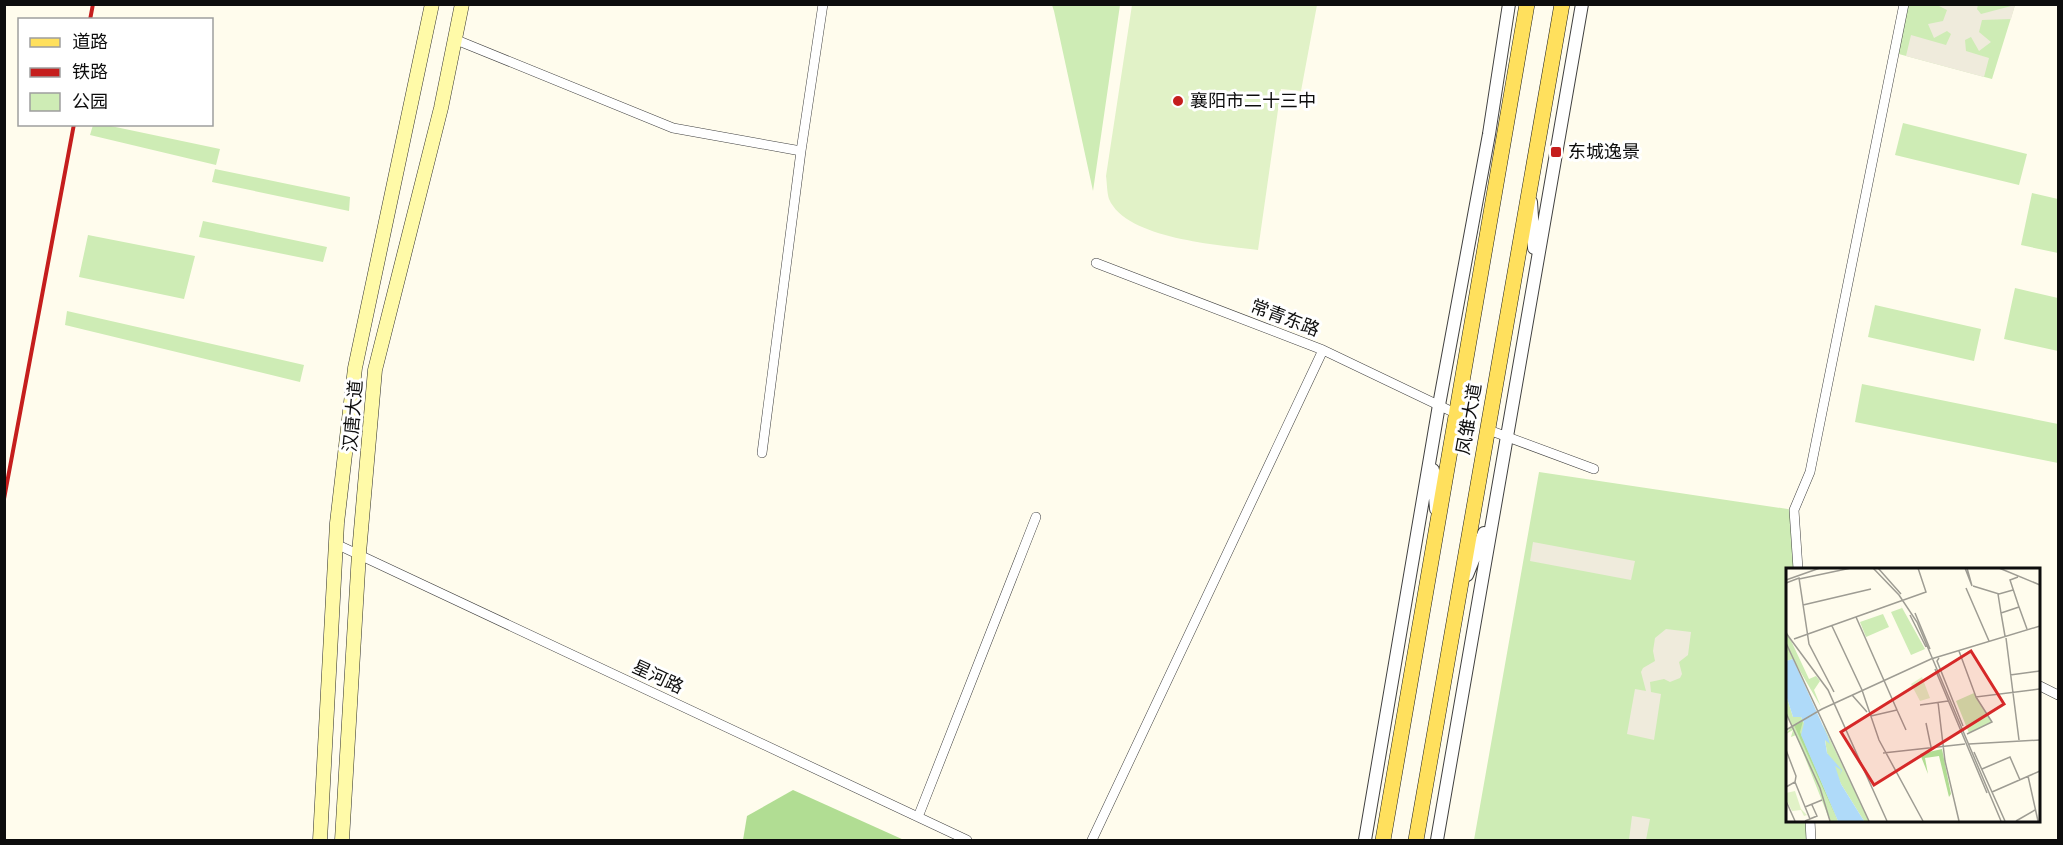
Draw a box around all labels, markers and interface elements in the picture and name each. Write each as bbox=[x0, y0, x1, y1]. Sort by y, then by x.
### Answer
legend bbox=[18, 18, 213, 126]
text: 道路 bbox=[72, 27, 108, 53]
text: 铁路 bbox=[72, 57, 108, 83]
place label: 襄阳市二十三中 bbox=[1190, 86, 1316, 112]
text: 公园 bbox=[72, 87, 108, 113]
marker: 襄阳市二十三中 bbox=[1171, 94, 1185, 108]
place label: 东城逸景 bbox=[1568, 137, 1640, 163]
marker: 东城逸景 bbox=[1549, 145, 1563, 159]
street label: 常青东路 bbox=[1247, 291, 1324, 341]
street label: 汉唐大道 bbox=[335, 379, 367, 453]
street label: 凤雏大道 bbox=[1448, 381, 1486, 456]
inset map bbox=[1786, 568, 2039, 821]
street label: 星河路 bbox=[629, 652, 689, 698]

